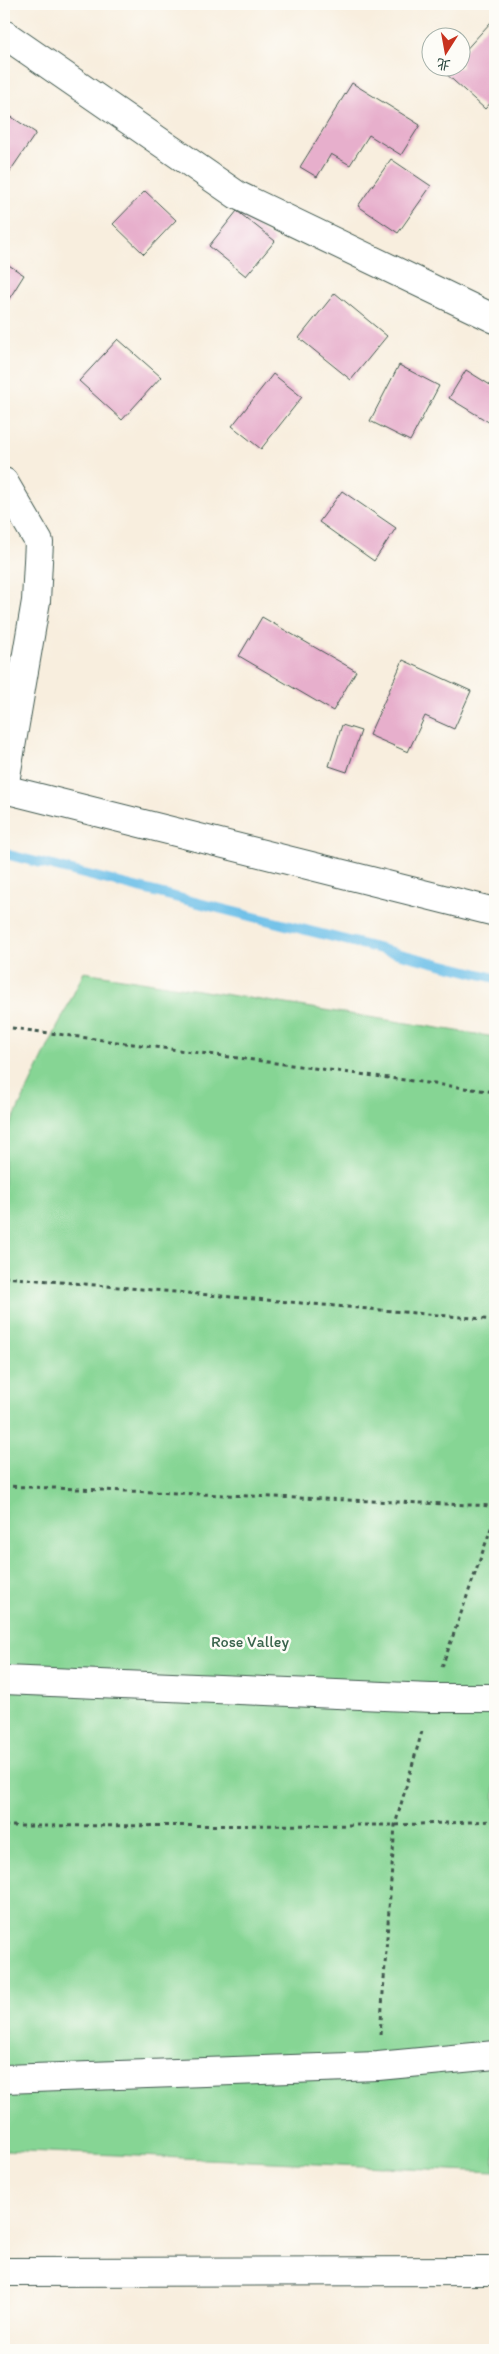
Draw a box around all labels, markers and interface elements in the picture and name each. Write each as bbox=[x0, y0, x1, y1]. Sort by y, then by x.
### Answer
north arrow bbox=[422, 28, 472, 78]
text: 北 bbox=[435, 55, 452, 74]
park label: Rose Valley bbox=[211, 1632, 289, 1651]

